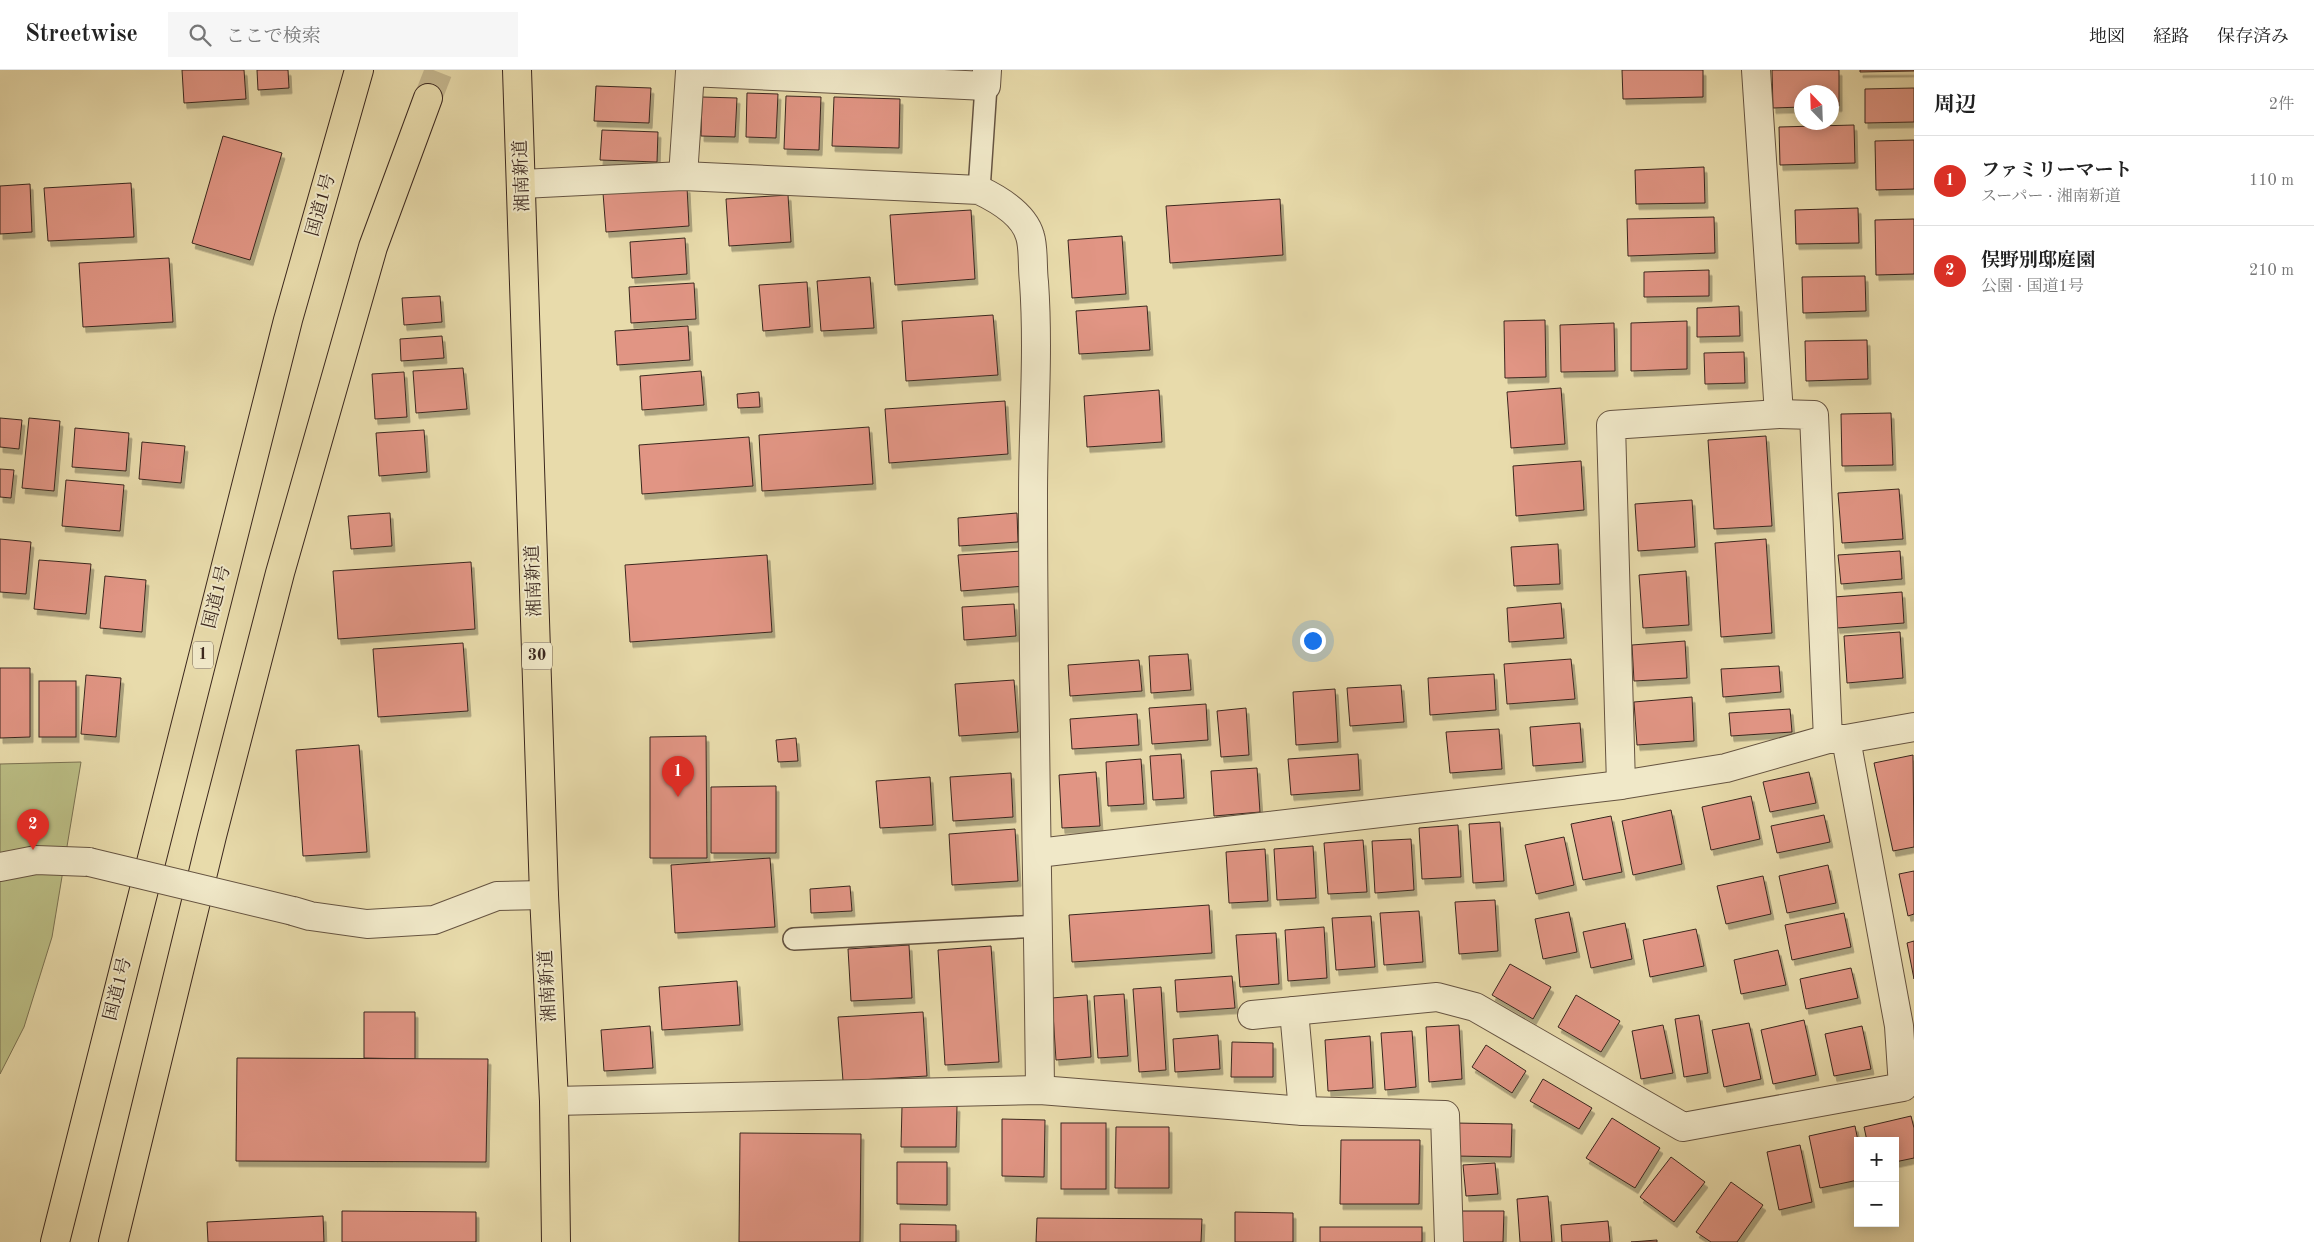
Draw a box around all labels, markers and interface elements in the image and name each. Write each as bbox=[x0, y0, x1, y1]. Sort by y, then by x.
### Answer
search box bbox=[168, 12, 518, 57]
icon: search bbox=[186, 21, 214, 49]
text: Streetwise bbox=[25, 23, 138, 47]
text: ここで検索 bbox=[226, 28, 321, 47]
text: 地図 bbox=[2089, 28, 2125, 46]
text: 経路 bbox=[2153, 28, 2189, 46]
text: 保存済み bbox=[2217, 28, 2289, 46]
north arrow bbox=[1794, 85, 1839, 130]
text: 周辺 bbox=[1934, 95, 1976, 116]
text: 2件 bbox=[2269, 97, 2294, 113]
street label: 湘南新道 bbox=[510, 140, 532, 212]
text: ファミリーマート bbox=[1981, 162, 2133, 181]
street label: 国道1号 bbox=[302, 171, 339, 238]
text: 1 bbox=[1945, 173, 1955, 189]
text: 110 m bbox=[2249, 173, 2294, 189]
text: スーパー · 湘南新道 bbox=[1981, 189, 2121, 205]
text: 俣野別邸庭園 bbox=[1981, 252, 2095, 271]
text: 2 bbox=[1945, 263, 1955, 279]
text: 210 m bbox=[2249, 263, 2294, 279]
text: 公園 · 国道1号 bbox=[1981, 279, 2084, 295]
street label: 湘南新道 bbox=[522, 545, 544, 617]
street label: 国道1号 bbox=[199, 563, 234, 630]
your location bbox=[1300, 628, 1326, 654]
road number: 1 bbox=[193, 642, 213, 668]
road number: 30 bbox=[522, 642, 552, 670]
pin: 1 bbox=[662, 756, 694, 797]
pin: 2 bbox=[17, 809, 49, 850]
street label: 湘南新道 bbox=[535, 950, 559, 1023]
street label: 国道1号 bbox=[100, 955, 135, 1022]
map controls bbox=[1854, 1137, 1899, 1227]
button: + bbox=[1854, 1137, 1899, 1182]
button: − bbox=[1854, 1182, 1899, 1227]

